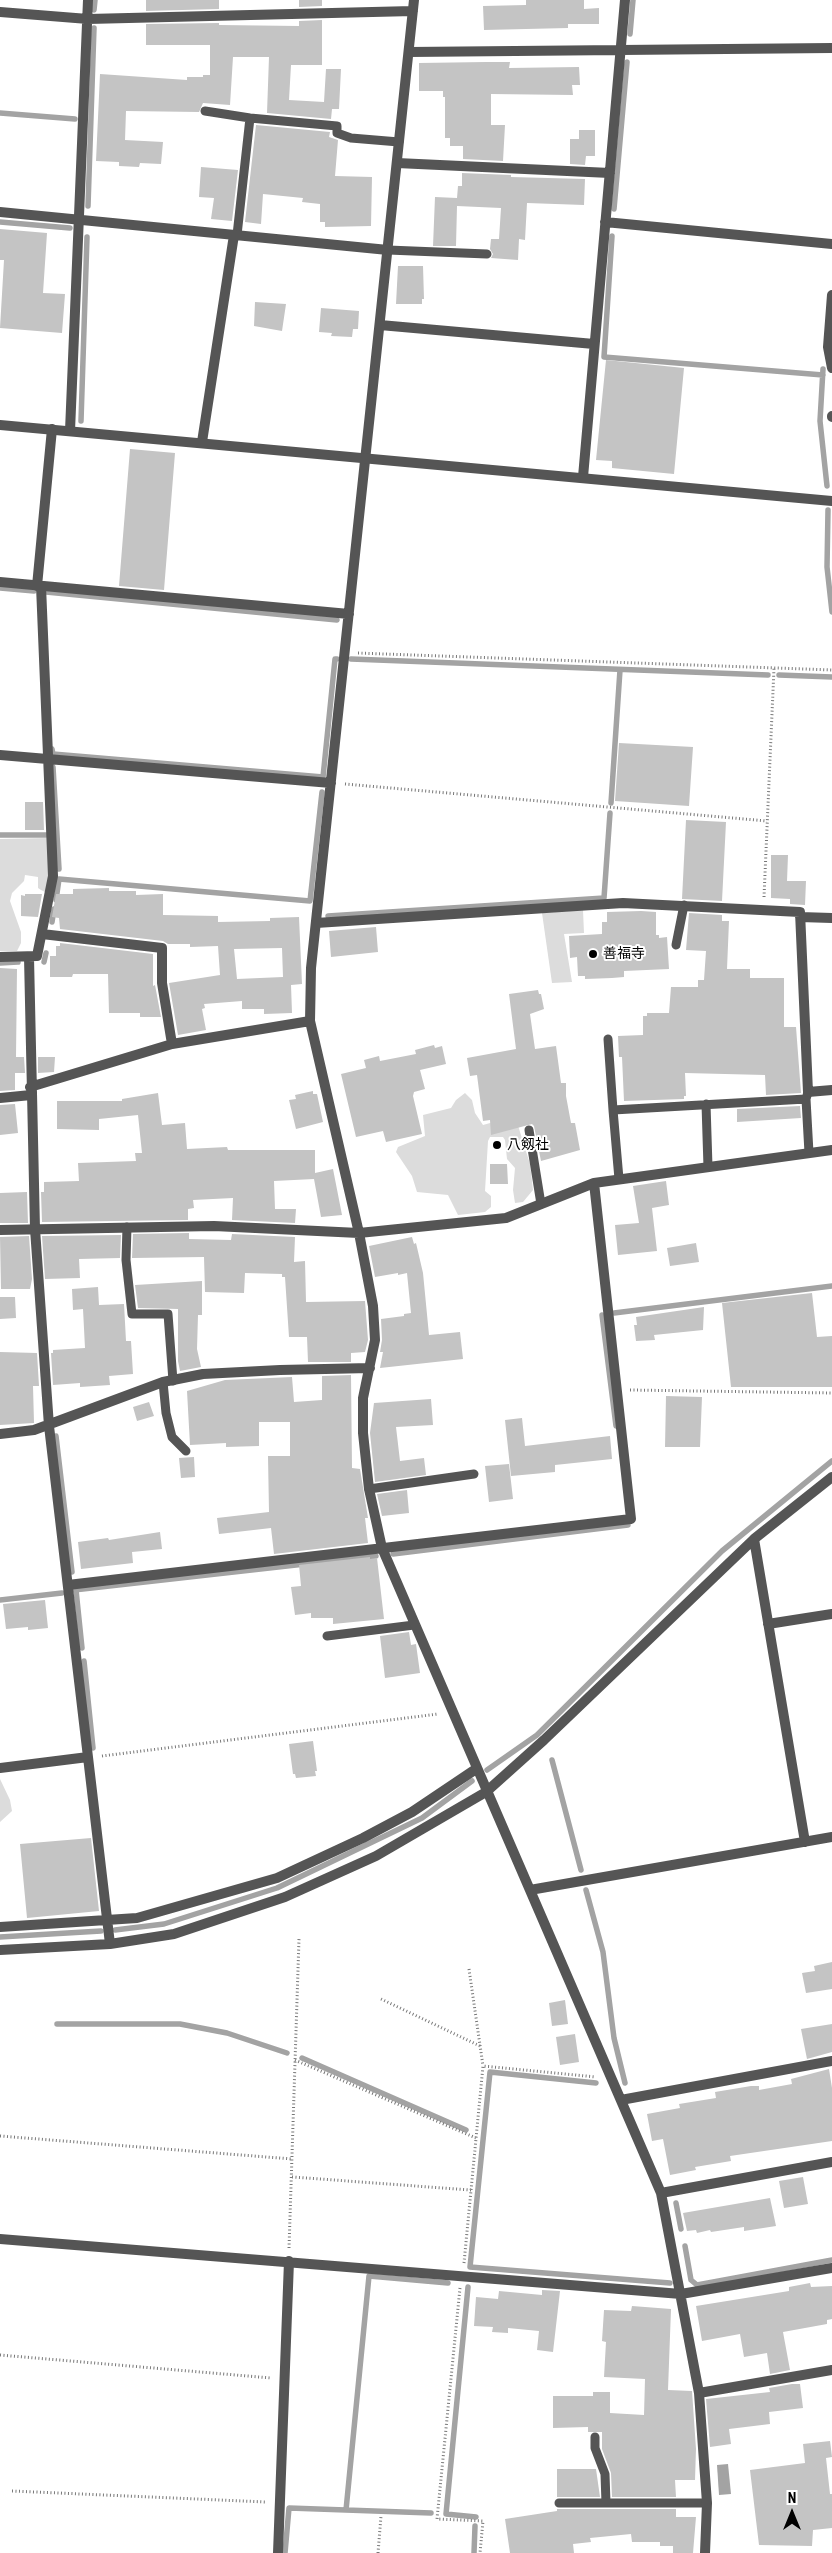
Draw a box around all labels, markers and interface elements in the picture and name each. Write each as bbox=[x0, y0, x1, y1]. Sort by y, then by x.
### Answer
place label: 善福寺 bbox=[603, 946, 645, 962]
marker: 善福寺 bbox=[587, 948, 599, 960]
place label: 八剱社 bbox=[507, 1137, 549, 1153]
marker: 八剱社 bbox=[491, 1139, 503, 1151]
north arrow bbox=[767, 2488, 817, 2538]
text: N bbox=[788, 2490, 796, 2506]

